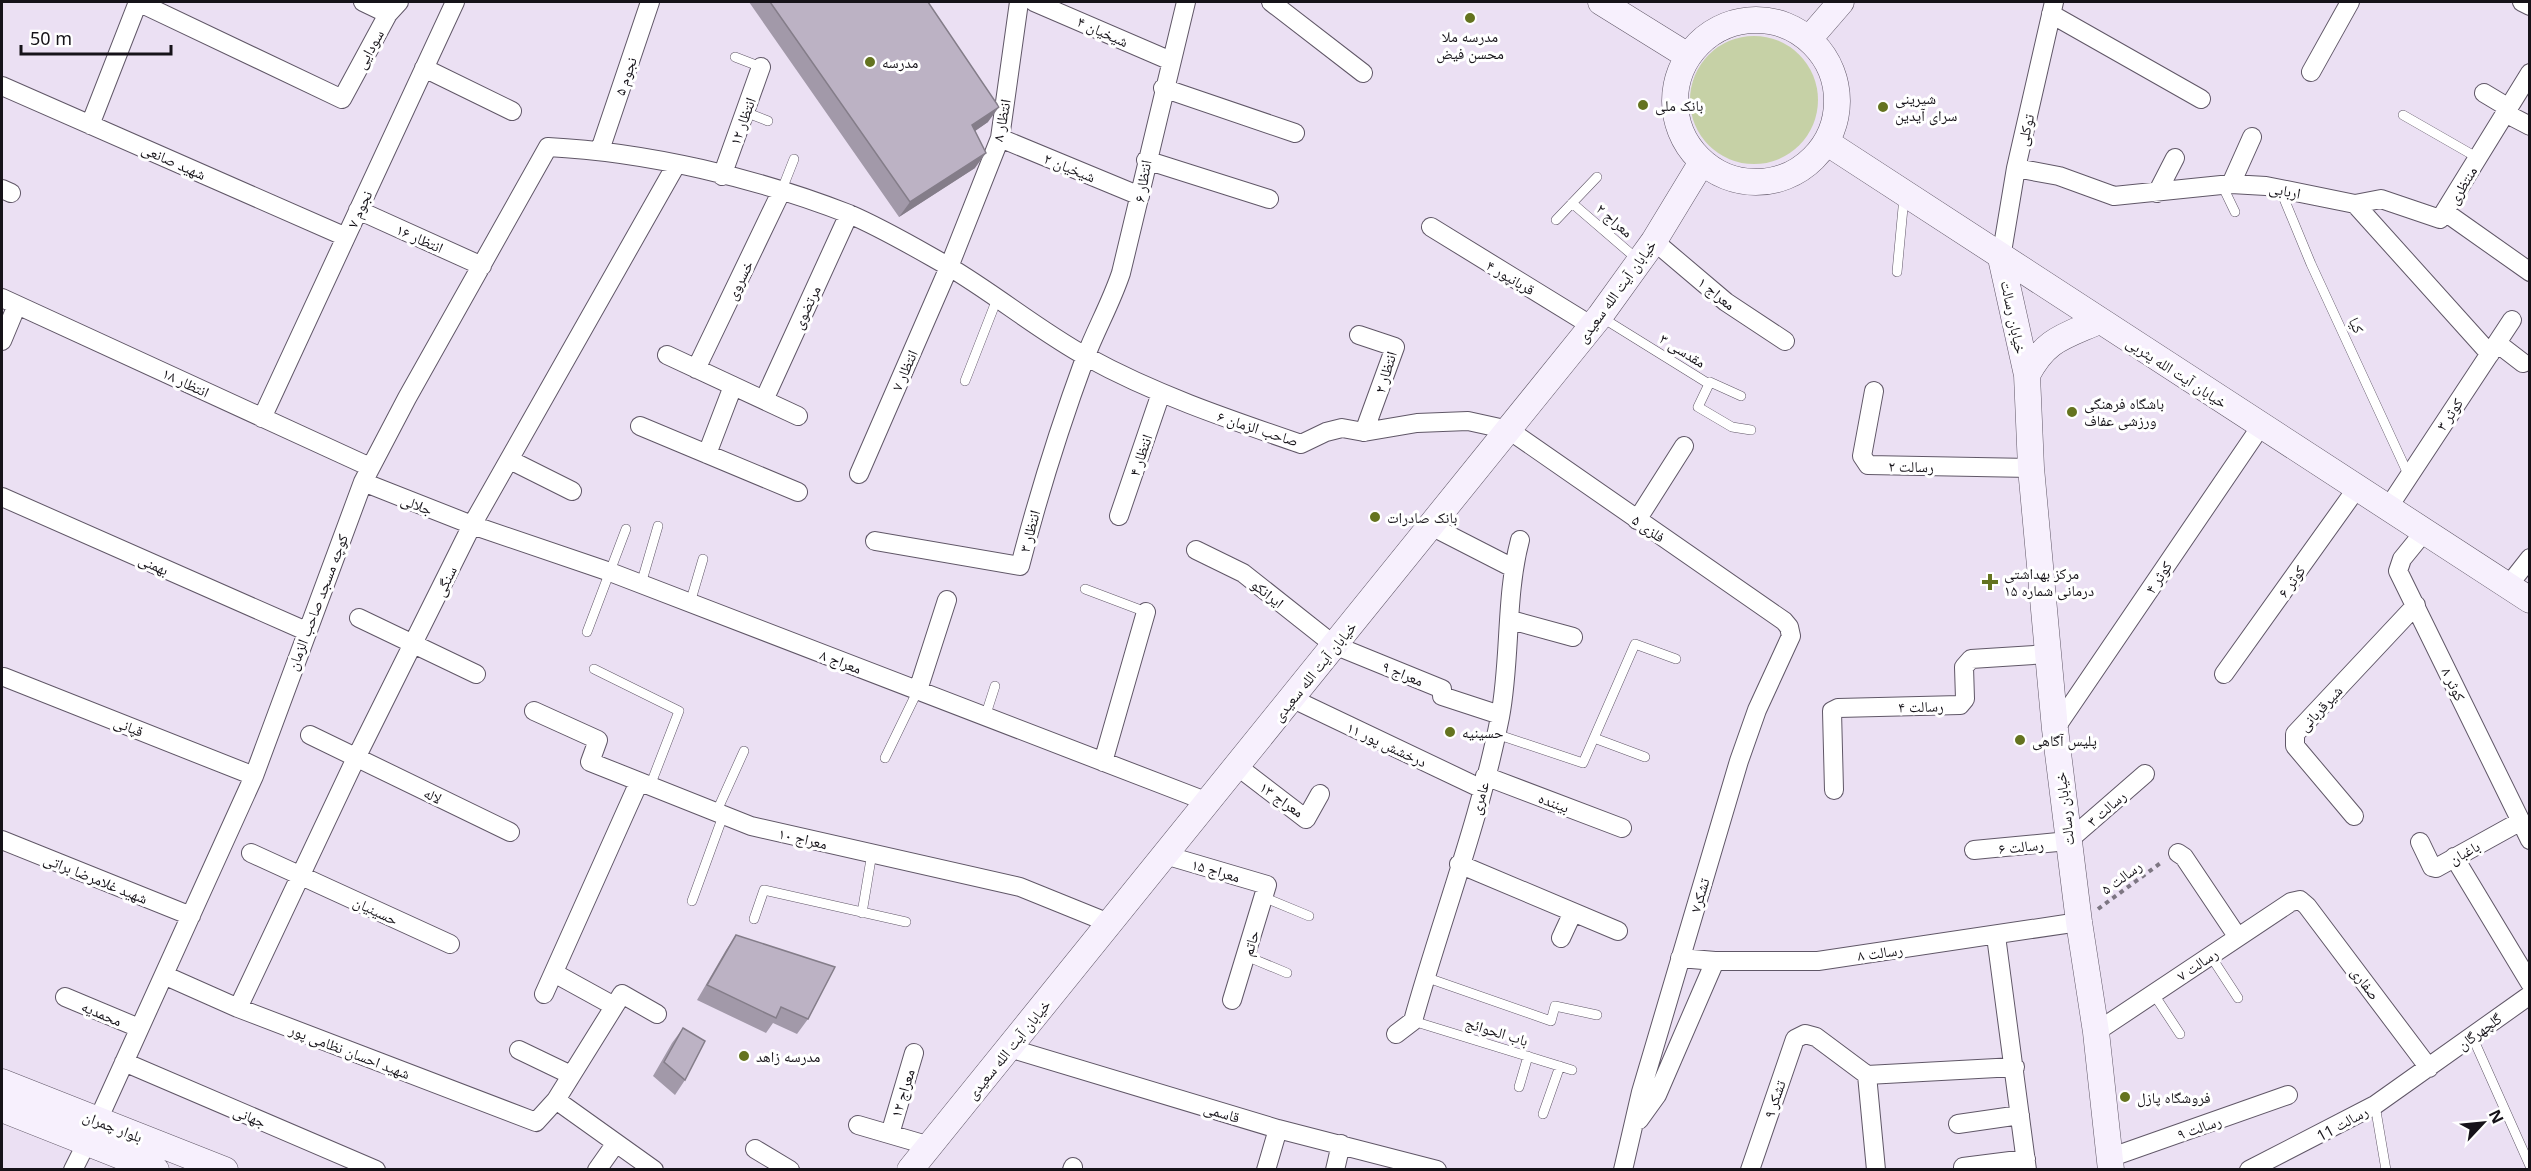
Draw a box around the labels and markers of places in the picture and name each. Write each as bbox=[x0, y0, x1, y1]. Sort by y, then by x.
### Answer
marker: مدرسه ملا محسن فیض bbox=[1463, 11, 1477, 25]
place label: مدرسه ملا محسن فیض bbox=[1436, 26, 1504, 64]
place label: مدرسه bbox=[882, 52, 919, 72]
marker: مدرسه bbox=[863, 55, 877, 69]
place label: شیرینی سرای آیدین bbox=[1895, 88, 1958, 126]
place label: بانک ملی bbox=[1655, 95, 1703, 116]
marker: بانک ملی bbox=[1636, 98, 1650, 112]
marker: شیرینی سرای آیدین bbox=[1876, 100, 1890, 114]
place label: باشگاه فرهنگی ورزشی عفاف bbox=[2084, 393, 2164, 431]
marker: باشگاه فرهنگی ورزشی عفاف bbox=[2065, 405, 2079, 419]
place label: بانک صادرات bbox=[1387, 507, 1457, 527]
marker: بانک صادرات bbox=[1368, 510, 1382, 524]
place label: مرکز بهداشتی درمانی شماره ۱۵ bbox=[2004, 563, 2094, 601]
marker: مرکز بهداشتی درمانی شماره ۱۵ bbox=[1981, 573, 1999, 591]
place label: حسینیه bbox=[1462, 722, 1504, 742]
marker: حسینیه bbox=[1443, 725, 1457, 739]
place label: پلیس آگاهی bbox=[2032, 730, 2097, 751]
marker: پلیس آگاهی bbox=[2013, 733, 2027, 747]
place label: مدرسه زاهد bbox=[756, 1046, 821, 1066]
marker: مدرسه زاهد bbox=[737, 1049, 751, 1063]
place label: فروشگاه پازل bbox=[2137, 1087, 2211, 1108]
marker: فروشگاه پازل bbox=[2118, 1090, 2132, 1104]

